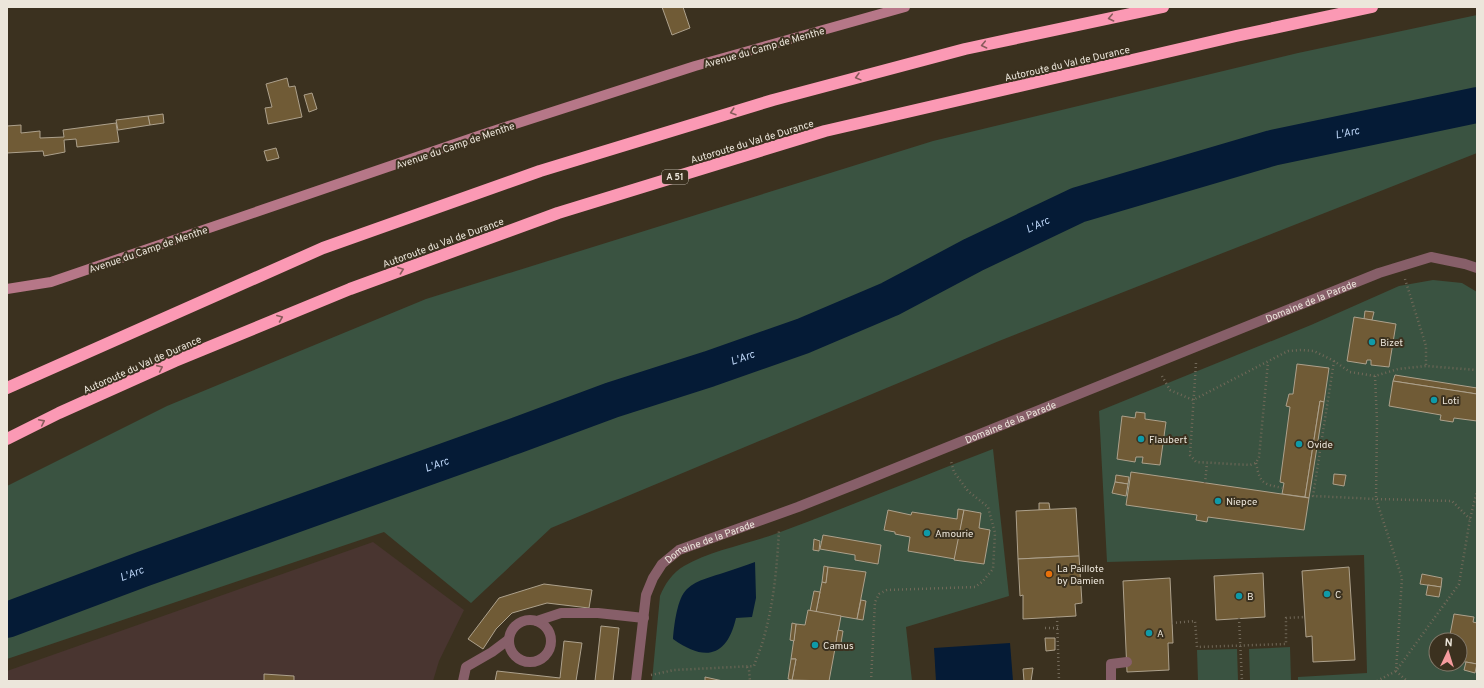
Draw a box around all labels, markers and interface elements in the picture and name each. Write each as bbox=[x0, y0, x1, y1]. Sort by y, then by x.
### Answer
one-way arrow bbox=[1108, 13, 1114, 22]
street label: Avenue du Camp de Menthe bbox=[703, 25, 826, 72]
one-way arrow bbox=[981, 41, 987, 49]
street label: Autoroute du Val de Durance bbox=[1003, 44, 1131, 85]
one-way arrow bbox=[855, 72, 862, 81]
one-way arrow bbox=[729, 107, 736, 116]
street label: Autoroute du Val de Durance bbox=[689, 117, 816, 167]
street label: Avenue du Camp de Menthe bbox=[394, 120, 517, 173]
water label: L'Arc bbox=[1334, 124, 1362, 143]
road number: A 51 bbox=[662, 170, 688, 184]
water label: L'Arc bbox=[1024, 213, 1053, 237]
street label: Autoroute du Val de Durance bbox=[381, 215, 506, 271]
street label: Avenue du Camp de Menthe bbox=[87, 224, 210, 277]
one-way arrow bbox=[398, 267, 405, 275]
street label: Domaine de la Parade bbox=[1264, 278, 1359, 326]
one-way arrow bbox=[277, 314, 284, 322]
street label: Autoroute du Val de Durance bbox=[81, 333, 204, 397]
marker: Bizet bbox=[1367, 337, 1377, 347]
place label: Bizet bbox=[1380, 337, 1403, 350]
water label: L'Arc bbox=[729, 347, 757, 369]
one-way arrow bbox=[156, 365, 164, 373]
marker: Loti bbox=[1429, 395, 1439, 405]
place label: Loti bbox=[1442, 395, 1459, 408]
street label: Domaine de la Parade bbox=[963, 399, 1059, 447]
one-way arrow bbox=[38, 419, 45, 427]
marker: Flaubert bbox=[1136, 434, 1146, 444]
place label: Flaubert bbox=[1149, 434, 1187, 447]
marker: Ovide bbox=[1294, 439, 1304, 449]
place label: Ovide bbox=[1307, 439, 1333, 452]
water label: L'Arc bbox=[423, 454, 452, 476]
marker: Niepce bbox=[1213, 496, 1223, 506]
place label: Niepce bbox=[1226, 496, 1257, 509]
street label: Domaine de la Parade bbox=[662, 518, 757, 567]
marker: Amourie bbox=[922, 528, 932, 538]
place label: Amourie bbox=[935, 528, 973, 541]
water label: L'Arc bbox=[118, 563, 147, 585]
place label: La Paillote by Damien bbox=[1057, 563, 1104, 588]
marker: La Paillote by Damien bbox=[1044, 569, 1054, 579]
marker: C bbox=[1322, 589, 1332, 599]
place label: C bbox=[1335, 589, 1341, 602]
marker: B bbox=[1234, 591, 1244, 601]
place label: B bbox=[1247, 591, 1254, 604]
marker: A bbox=[1144, 628, 1154, 638]
place label: A bbox=[1157, 628, 1164, 641]
north arrow bbox=[1428, 632, 1468, 672]
text: N bbox=[1444, 636, 1453, 650]
marker: Camus bbox=[810, 640, 820, 650]
place label: Camus bbox=[823, 640, 854, 653]

